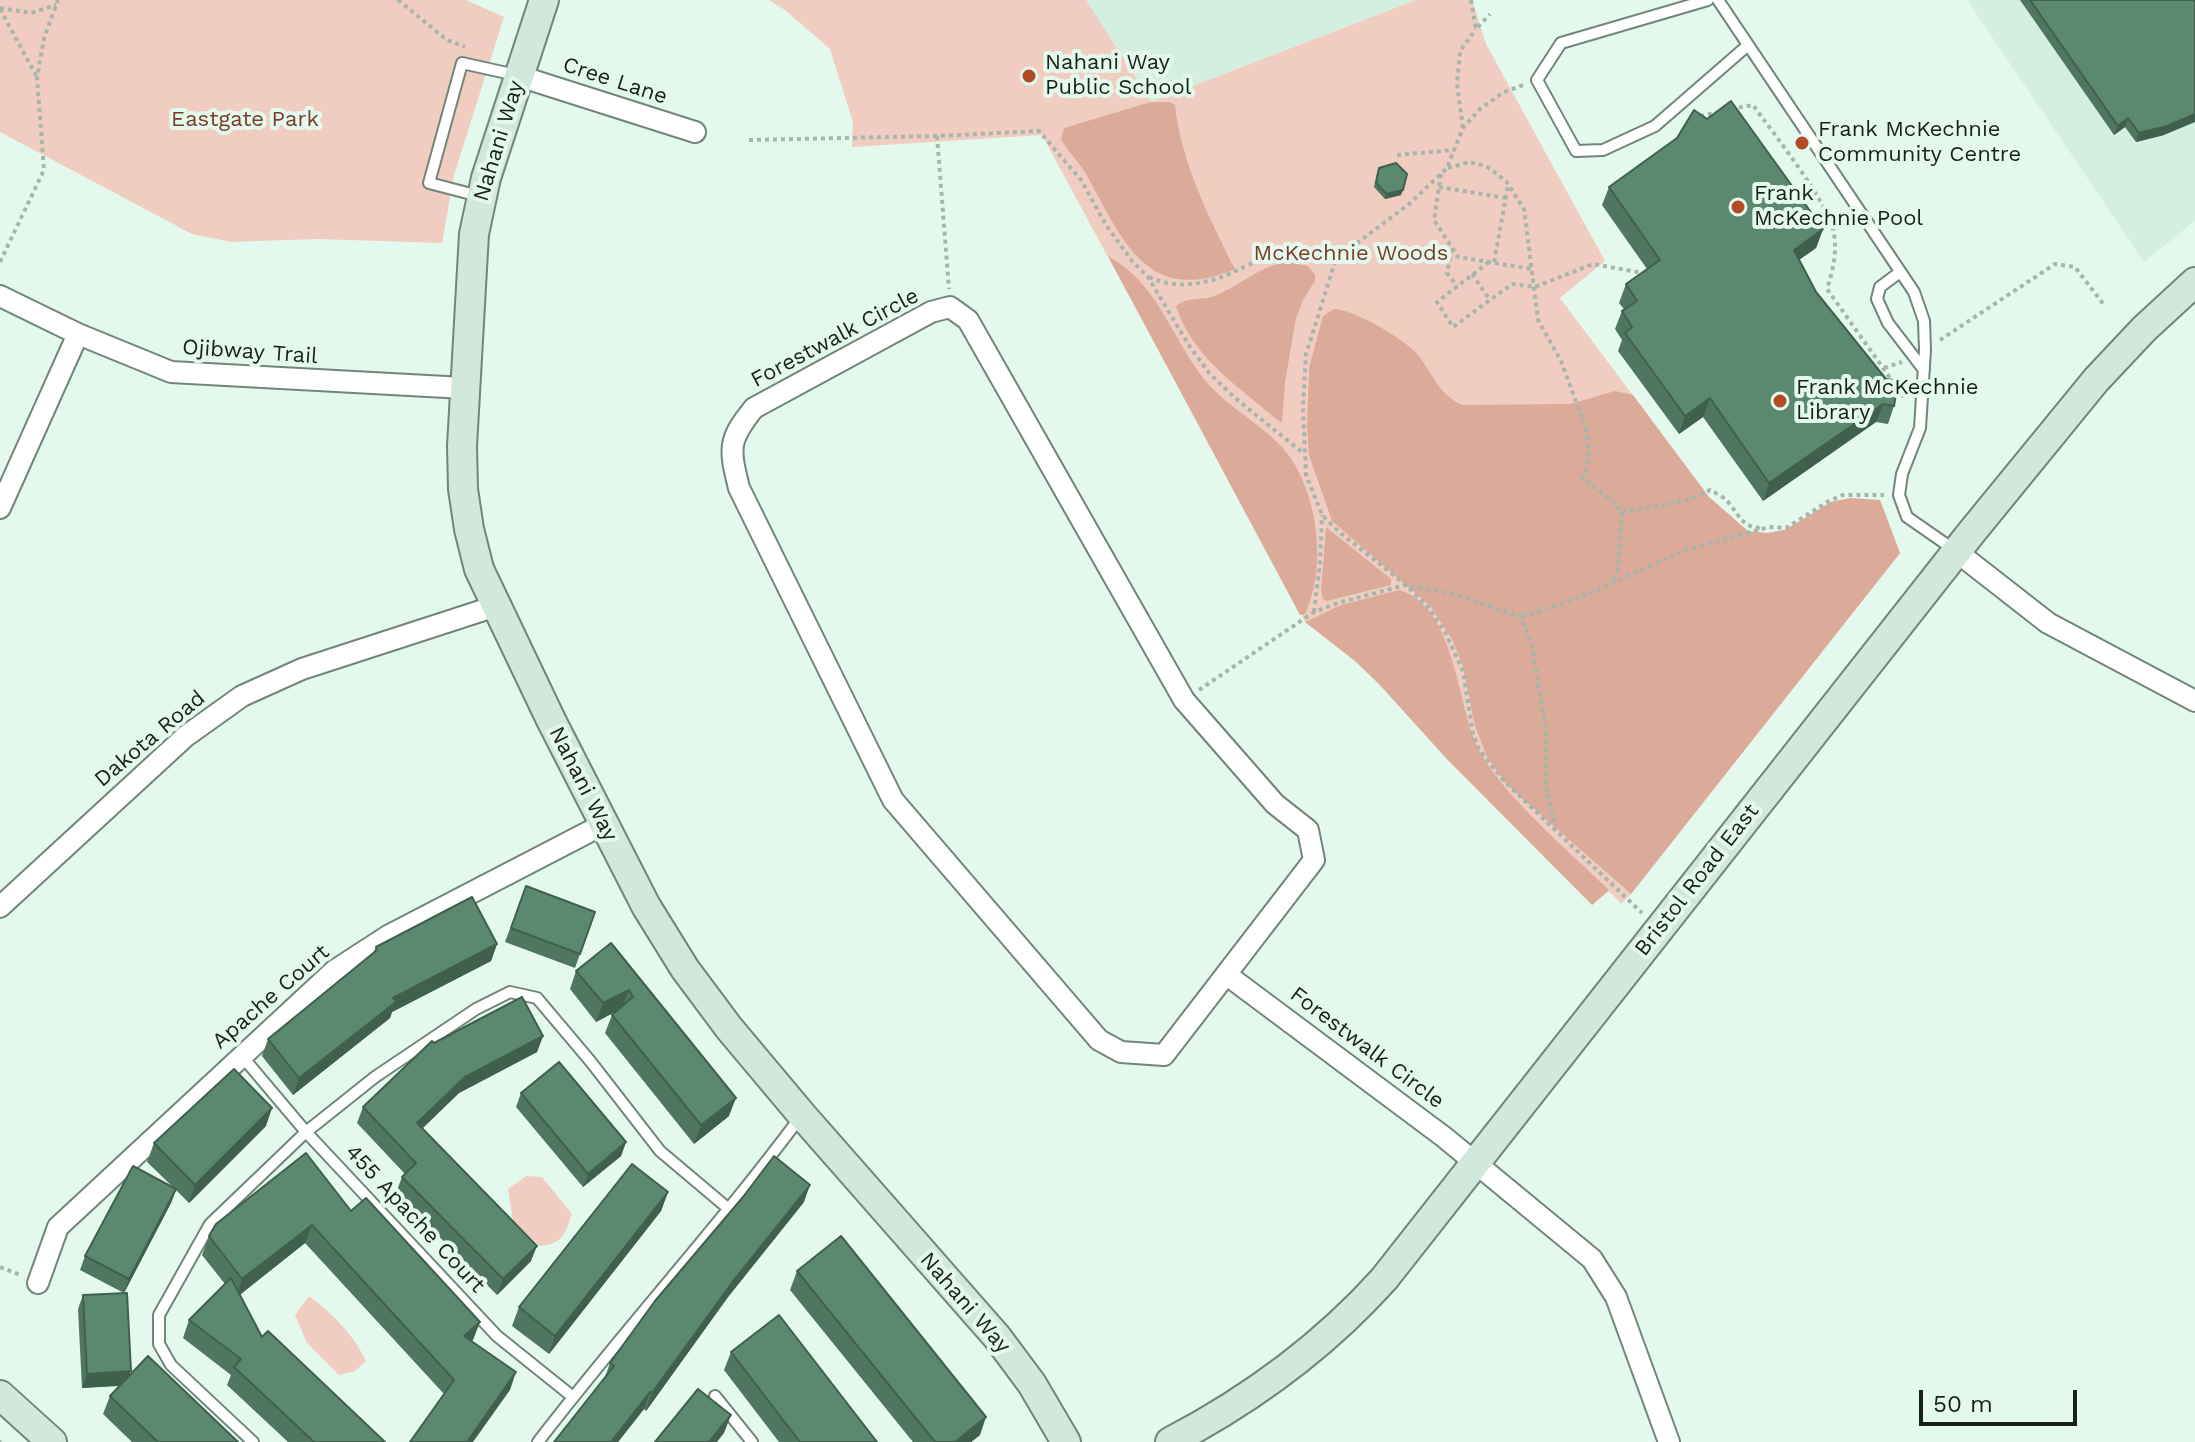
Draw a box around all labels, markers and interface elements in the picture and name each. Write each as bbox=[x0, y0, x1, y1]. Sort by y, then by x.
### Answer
place label: Nahani Way Public School bbox=[1045, 50, 1191, 102]
street label: Cree Lane bbox=[559, 52, 671, 110]
marker: Nahani Way Public School bbox=[1020, 67, 1038, 85]
street label: Nahani Way bbox=[468, 77, 530, 205]
park label: Eastgate Park bbox=[171, 107, 319, 133]
place label: Frank McKechnie Community Centre bbox=[1818, 117, 2021, 168]
marker: Frank McKechnie Community Centre bbox=[1793, 134, 1811, 152]
place label: Frank McKechnie Pool bbox=[1754, 181, 1923, 232]
marker: Frank McKechnie Pool bbox=[1729, 198, 1747, 216]
park label: McKechnie Woods bbox=[1254, 241, 1448, 267]
street label: Forestwalk Circle bbox=[747, 283, 923, 393]
street label: Ojibway Trail bbox=[181, 334, 319, 370]
place label: Frank McKechnie Library bbox=[1796, 375, 1978, 426]
marker: Frank McKechnie Library bbox=[1771, 392, 1789, 410]
street label: Dakota Road bbox=[89, 685, 211, 793]
street label: Nahani Way bbox=[543, 722, 623, 846]
street label: Bristol Road East bbox=[1629, 799, 1765, 961]
street label: Apache Court bbox=[207, 939, 335, 1055]
street label: Forestwalk Circle bbox=[1285, 981, 1449, 1115]
street label: 455 Apache Court bbox=[340, 1139, 490, 1299]
street label: Nahani Way bbox=[914, 1247, 1016, 1359]
scale bar bbox=[1923, 1374, 2081, 1424]
text: 50 m bbox=[1933, 1390, 1993, 1418]

